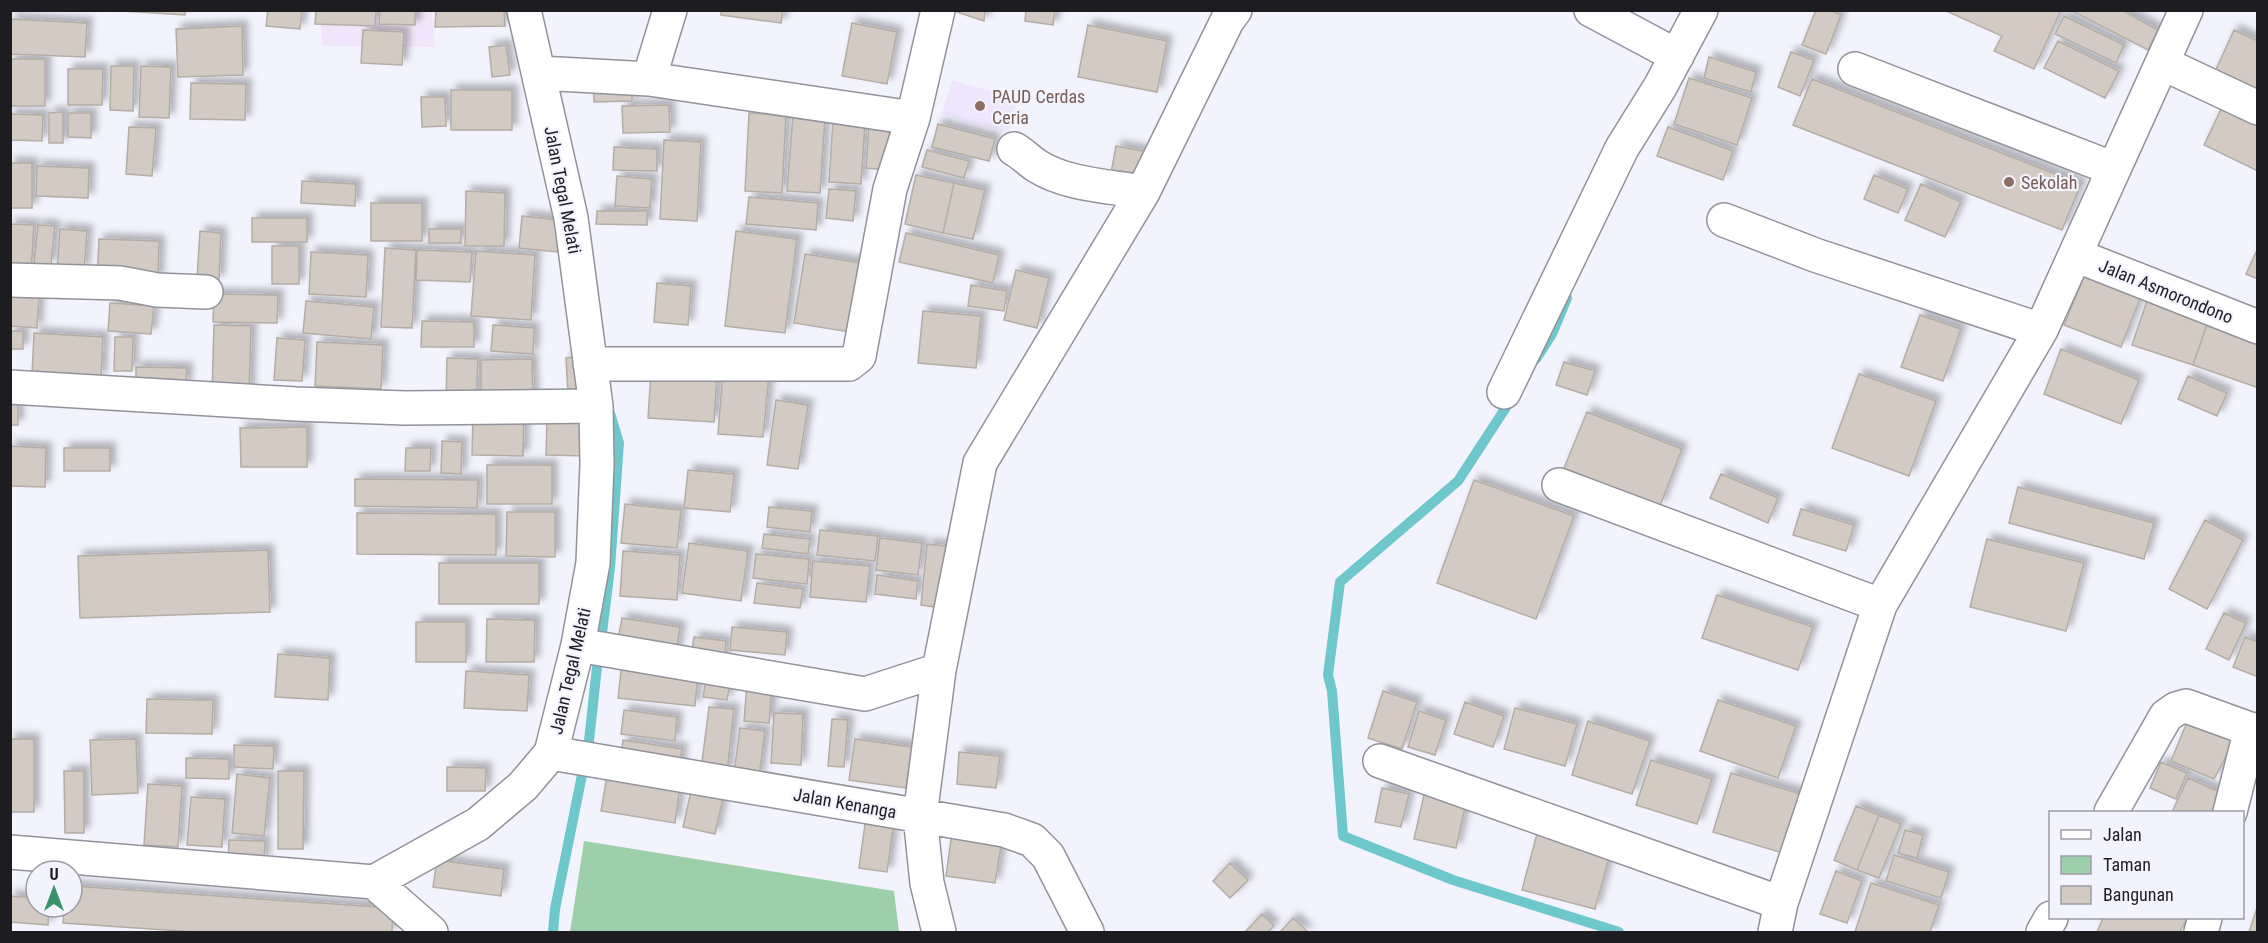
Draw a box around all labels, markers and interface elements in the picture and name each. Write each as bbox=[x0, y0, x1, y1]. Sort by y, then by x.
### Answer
place label: PAUD Cerdas Ceria bbox=[992, 86, 1085, 128]
marker: PAUD Cerdas Ceria bbox=[973, 99, 987, 113]
street label: Jalan Tegal Melati bbox=[540, 124, 586, 256]
place label: Sekolah bbox=[2021, 172, 2077, 193]
marker: Sekolah bbox=[2002, 175, 2016, 189]
street label: Jalan Asmorondono bbox=[2096, 255, 2236, 327]
street label: Jalan Tegal Melati bbox=[545, 606, 595, 736]
street label: Jalan Kenanga bbox=[792, 784, 898, 822]
legend bbox=[2049, 811, 2244, 919]
text: Jalan bbox=[2103, 824, 2142, 845]
text: Taman bbox=[2103, 854, 2151, 875]
north arrow bbox=[24, 859, 84, 919]
text: U bbox=[49, 865, 59, 884]
text: Bangunan bbox=[2103, 884, 2174, 905]

